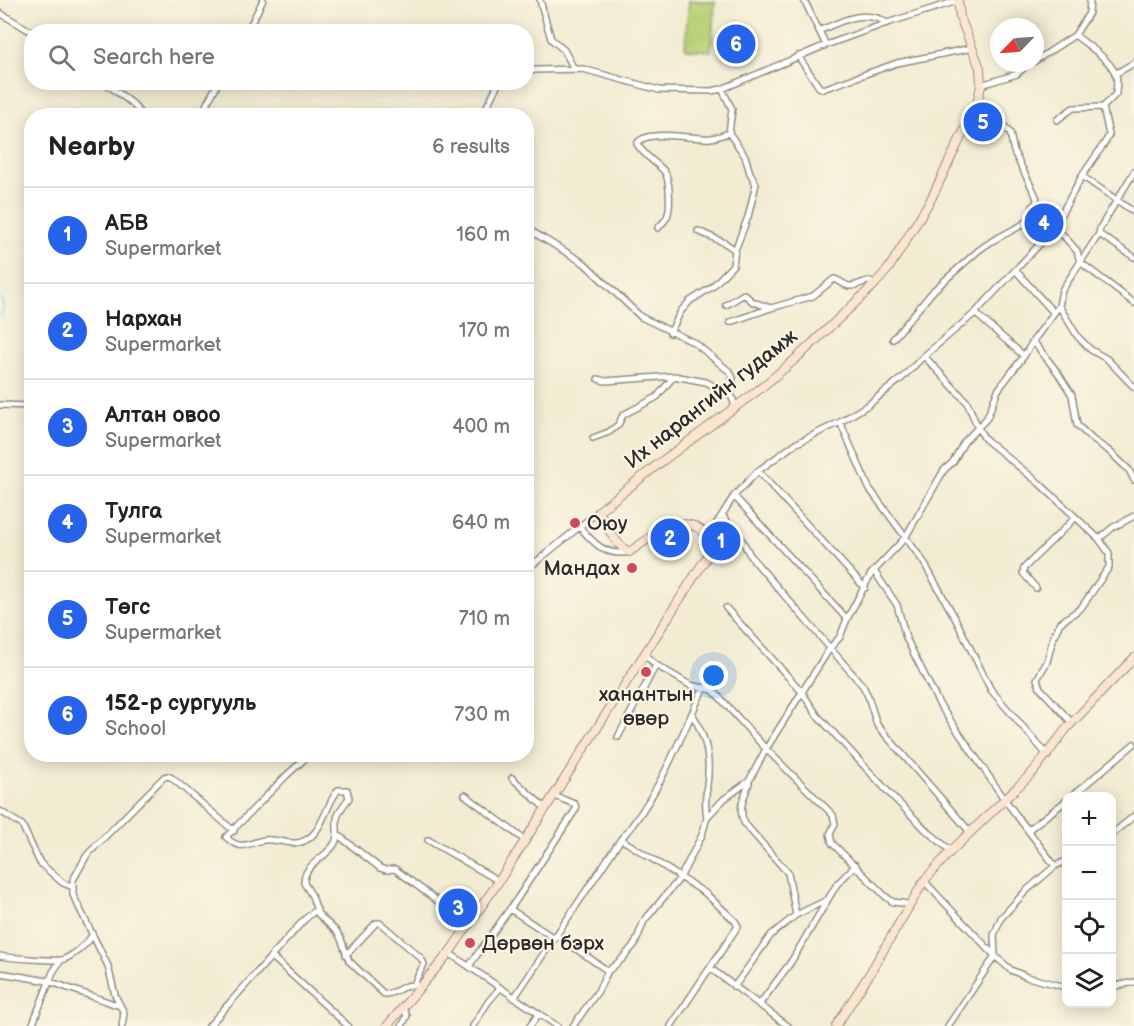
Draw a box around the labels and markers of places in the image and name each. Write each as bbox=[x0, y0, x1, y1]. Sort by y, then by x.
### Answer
pin: 6 bbox=[716, 22, 756, 66]
pin: 5 bbox=[964, 100, 1002, 144]
pin: 4 bbox=[1024, 200, 1064, 246]
place label: Оюу bbox=[587, 511, 628, 536]
marker: Оюу bbox=[568, 516, 582, 530]
pin: 2 bbox=[650, 516, 690, 560]
pin: 1 bbox=[702, 518, 740, 564]
place label: Мандах bbox=[543, 556, 621, 581]
marker: Мандах bbox=[625, 561, 639, 575]
marker: ханантын өвөр bbox=[639, 665, 653, 679]
place label: ханантын өвөр bbox=[599, 682, 693, 731]
pin: 3 bbox=[438, 886, 478, 930]
place label: Дөрвөн бэрх bbox=[482, 931, 604, 956]
marker: Дөрвөн бэрх bbox=[463, 936, 477, 950]

